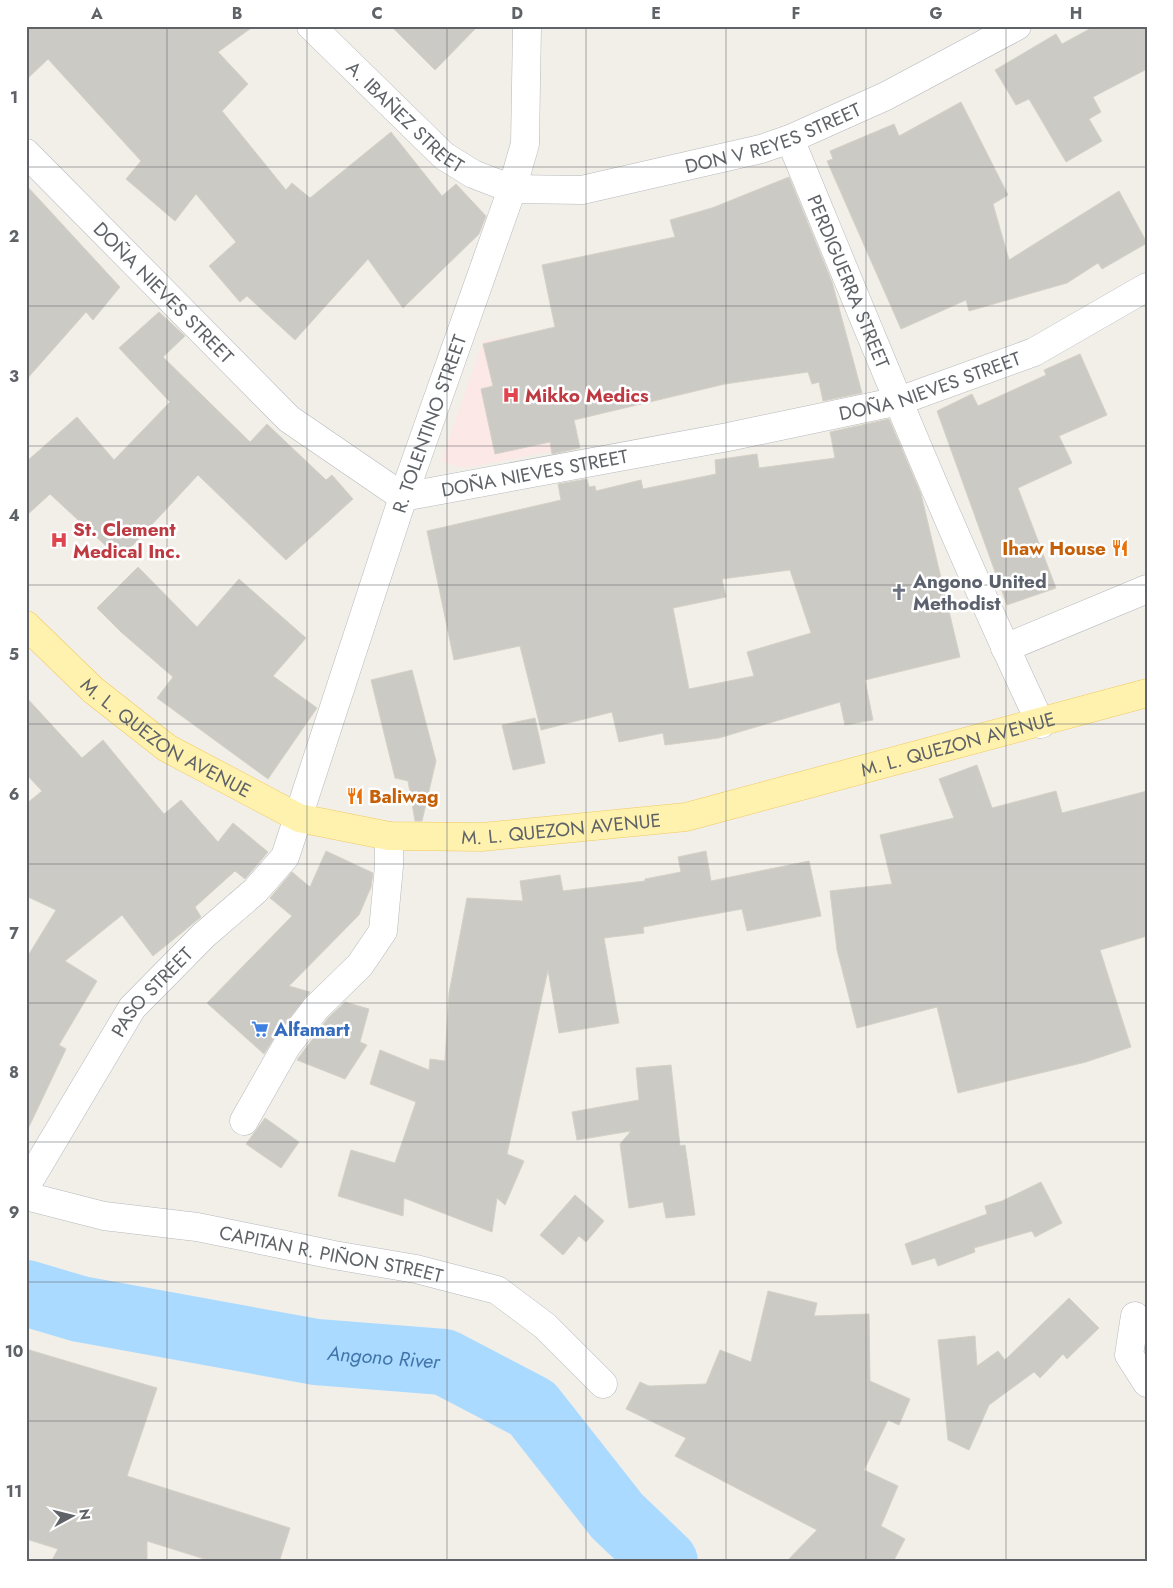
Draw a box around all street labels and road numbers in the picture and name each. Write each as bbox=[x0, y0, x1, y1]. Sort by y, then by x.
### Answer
street label: A. IBAÑEZ STREET bbox=[341, 54, 470, 179]
street label: DON V REYES STREET bbox=[682, 96, 865, 180]
street label: PERDIGUERRA STREET bbox=[801, 191, 897, 372]
street label: DOÑA NIEVES STREET bbox=[88, 215, 240, 369]
street label: R. TOLENTINO STREET bbox=[385, 331, 473, 516]
street label: DOÑA NIEVES STREET bbox=[836, 344, 1024, 427]
street label: DOÑA NIEVES STREET bbox=[439, 442, 630, 503]
street label: M. L. QUEZON AVENUE bbox=[75, 672, 256, 804]
street label: M. L. QUEZON AVENUE bbox=[858, 705, 1058, 783]
street label: M. L. QUEZON AVENUE bbox=[461, 806, 662, 851]
street label: PASO STREET bbox=[104, 941, 199, 1042]
street label: CAPITAN R. PIÑON STREET bbox=[217, 1218, 446, 1289]

